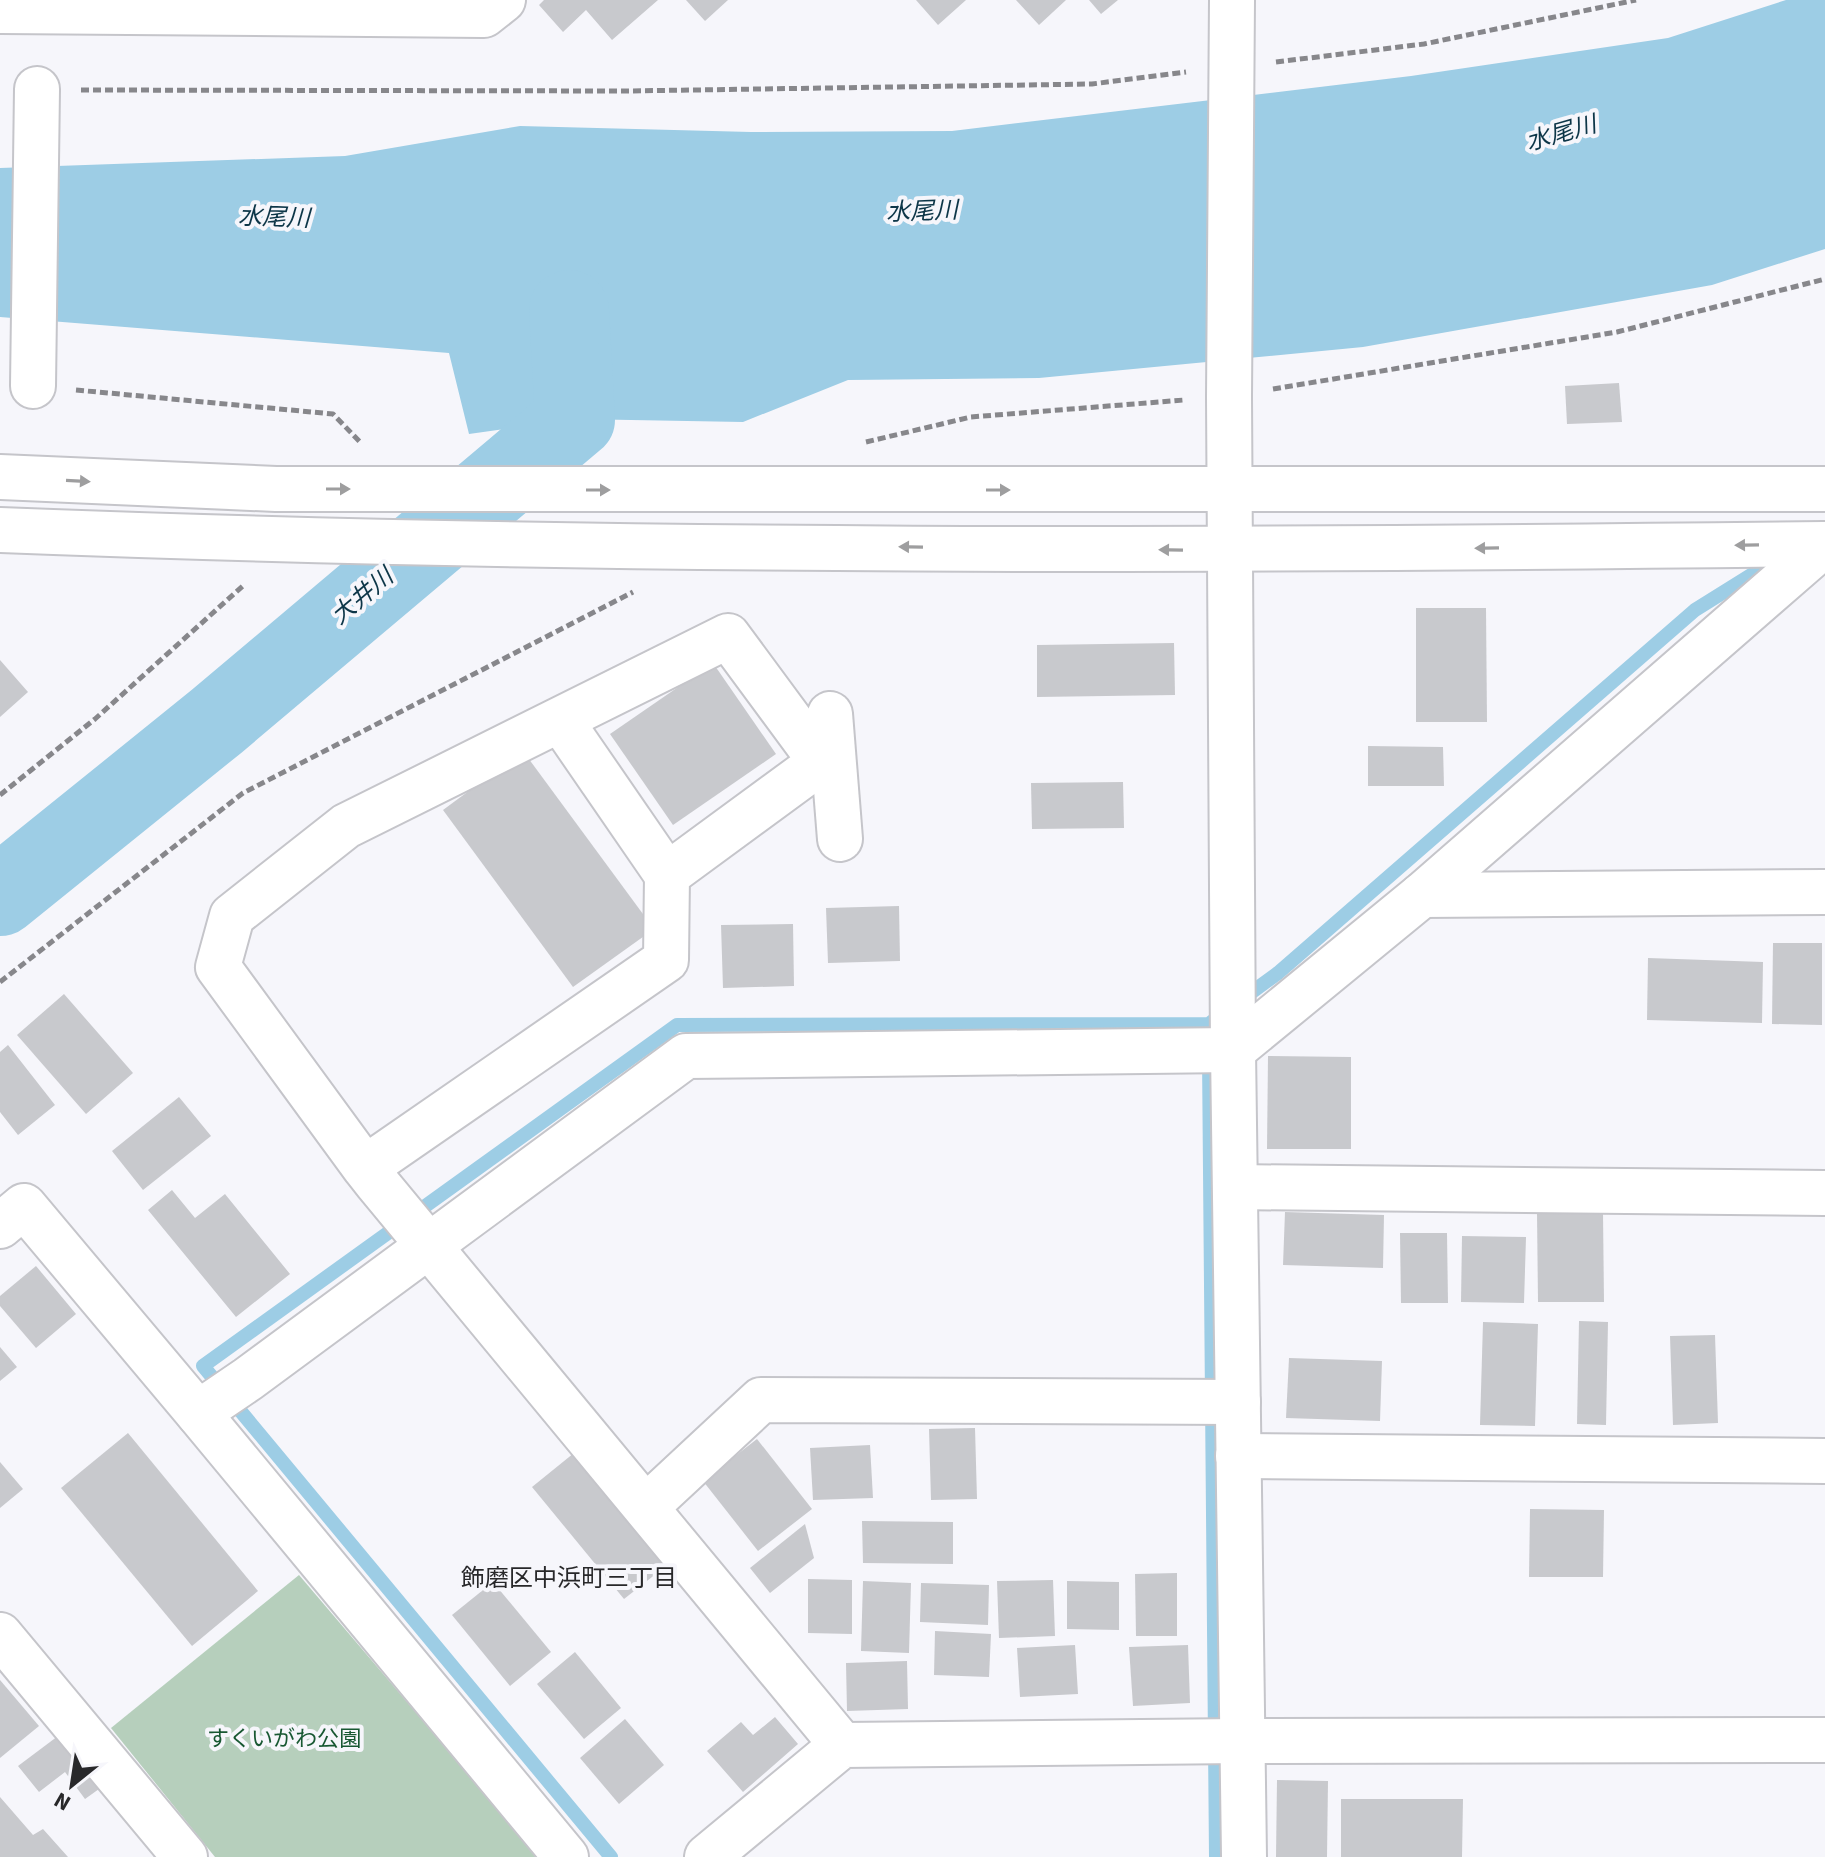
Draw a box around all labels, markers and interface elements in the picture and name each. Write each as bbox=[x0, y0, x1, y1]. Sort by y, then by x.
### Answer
water label: 水尾川 bbox=[1522, 106, 1603, 160]
water label: 水尾川 bbox=[885, 193, 962, 230]
water label: 水尾川 bbox=[237, 199, 314, 236]
one-way arrow bbox=[66, 474, 91, 487]
one-way arrow bbox=[326, 483, 351, 495]
one-way arrow bbox=[586, 484, 611, 496]
one-way arrow bbox=[986, 484, 1011, 496]
one-way arrow bbox=[1734, 538, 1759, 551]
one-way arrow bbox=[898, 541, 923, 553]
one-way arrow bbox=[1474, 541, 1499, 554]
one-way arrow bbox=[1158, 544, 1183, 556]
water label: 大井川 bbox=[323, 558, 403, 633]
district label: 飾磨区中浜町三丁目 bbox=[461, 1561, 677, 1596]
park label: すくいがわ公園 bbox=[207, 1723, 361, 1755]
north arrow bbox=[32, 1745, 112, 1825]
text: N bbox=[48, 1784, 77, 1819]

